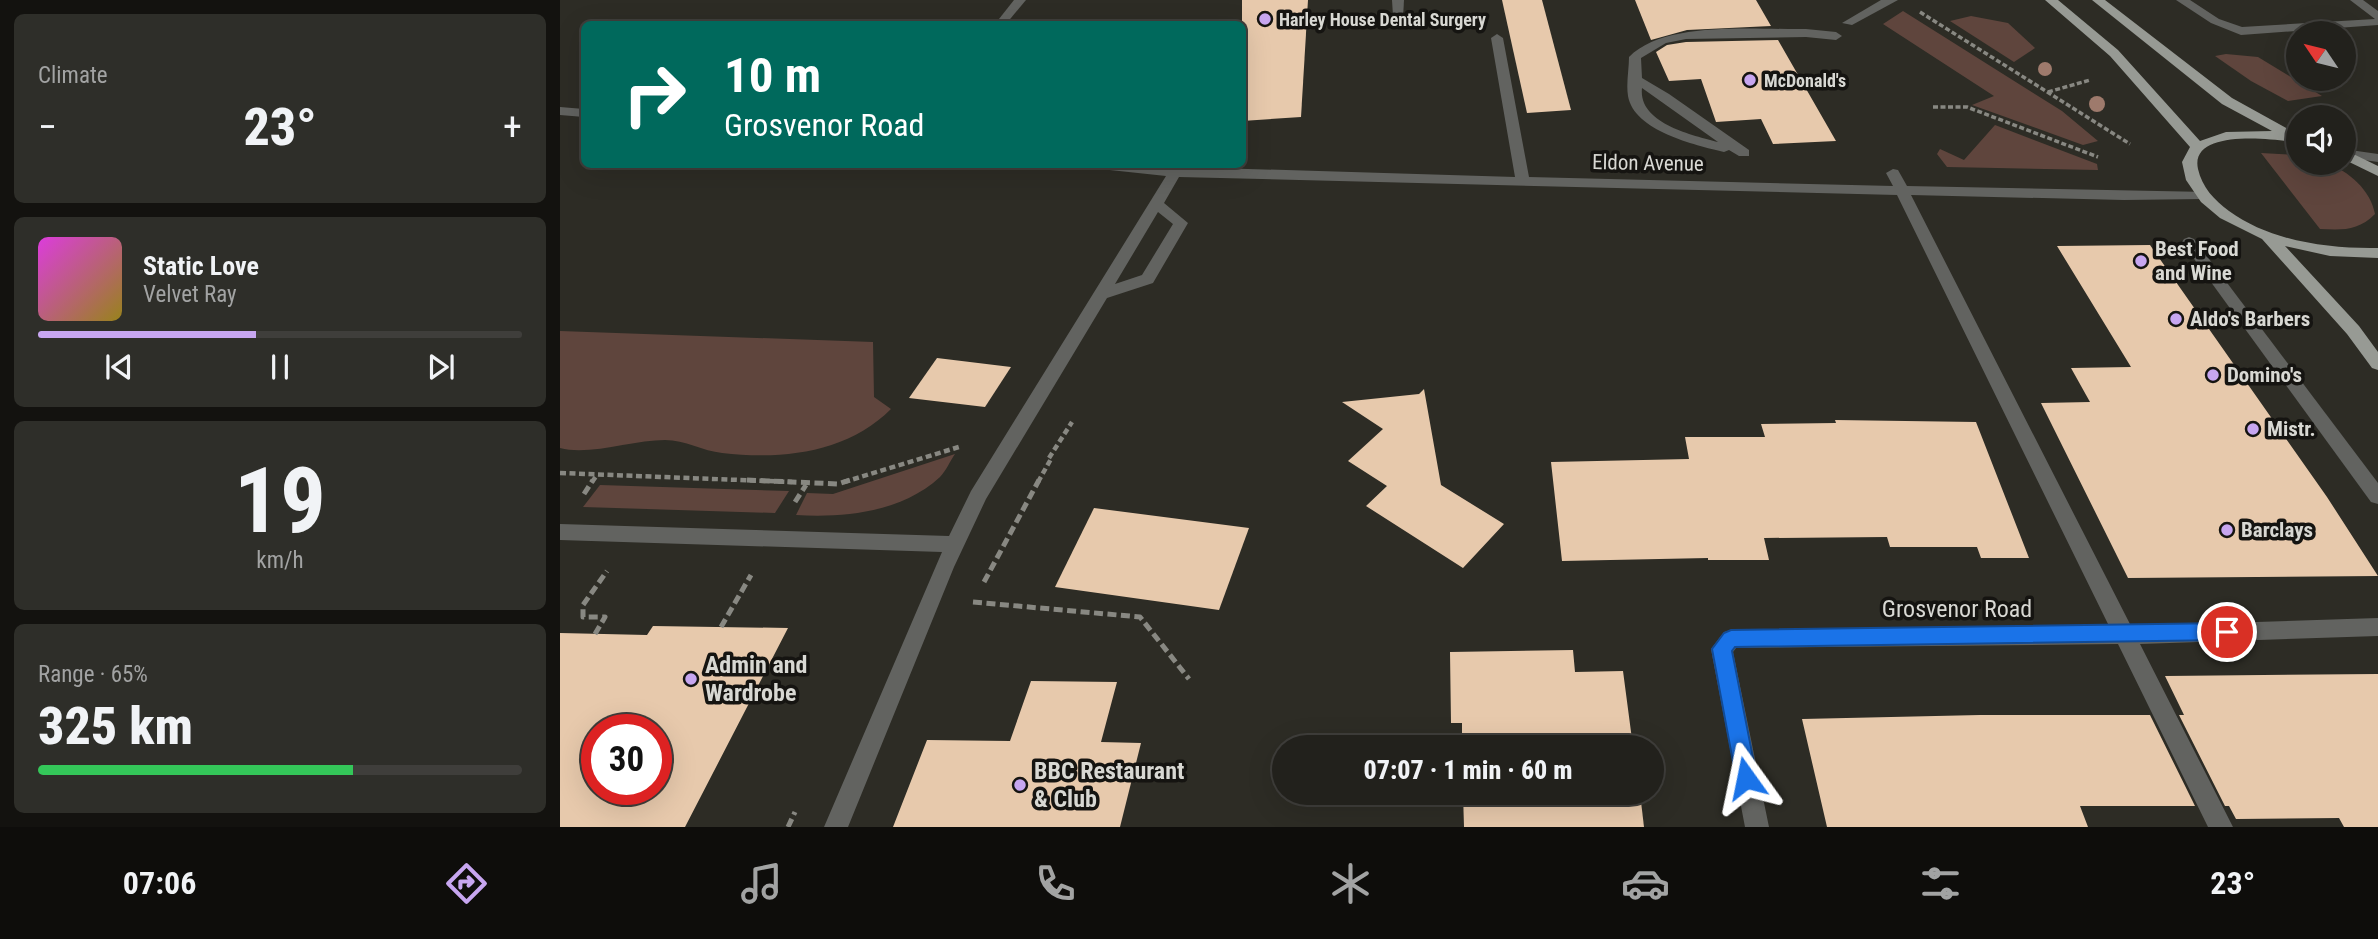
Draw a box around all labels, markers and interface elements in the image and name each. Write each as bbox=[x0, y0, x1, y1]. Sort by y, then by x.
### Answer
place label: Harley House Dental Surgery bbox=[1279, 9, 1486, 30]
marker: Harley House Dental Surgery bbox=[1257, 11, 1273, 27]
north arrow bbox=[2286, 21, 2356, 91]
map controls bbox=[2286, 21, 2356, 175]
text: 10 m bbox=[724, 47, 821, 104]
icon: right bbox=[609, 49, 700, 140]
text: Climate bbox=[38, 62, 108, 89]
place label: McDonald's bbox=[1764, 70, 1846, 91]
marker: McDonald's bbox=[1742, 72, 1758, 88]
text: 23° bbox=[243, 97, 317, 158]
text: − bbox=[38, 105, 57, 149]
text: + bbox=[503, 105, 522, 149]
button: sound bbox=[2286, 105, 2356, 175]
text: Grosvenor Road bbox=[724, 106, 924, 144]
street label: Eldon Avenue bbox=[1592, 150, 1704, 176]
place label: Best Food and Wine bbox=[2155, 237, 2239, 285]
text: Static Love bbox=[143, 251, 259, 281]
marker: Best Food and Wine bbox=[2133, 253, 2149, 269]
text: Velvet Ray bbox=[143, 281, 237, 308]
place label: Aldo's Barbers bbox=[2190, 307, 2310, 331]
marker: Aldo's Barbers bbox=[2168, 311, 2184, 327]
icon: previous bbox=[100, 348, 138, 386]
icon: pause bbox=[261, 348, 299, 386]
icon: next bbox=[422, 348, 460, 386]
place label: Domino's bbox=[2227, 363, 2302, 387]
marker: Domino's bbox=[2205, 367, 2221, 383]
place label: Mistr. bbox=[2267, 417, 2316, 441]
marker: Mistr. bbox=[2245, 421, 2261, 437]
text: 19 bbox=[234, 448, 326, 554]
place label: Barclays bbox=[2241, 518, 2313, 542]
marker: Barclays bbox=[2219, 522, 2235, 538]
text: km/h bbox=[256, 547, 304, 574]
street label: Grosvenor Road bbox=[1882, 595, 2032, 623]
pin bbox=[2197, 602, 2257, 662]
icon: arrive bbox=[2208, 613, 2246, 651]
place label: Admin and Wardrobe bbox=[705, 651, 807, 707]
text: Range · 65% bbox=[38, 661, 148, 688]
marker: Admin and Wardrobe bbox=[683, 671, 699, 687]
text: 325 km bbox=[38, 696, 193, 757]
speed limit sign: 30 bbox=[581, 714, 672, 805]
position arrow bbox=[1709, 741, 1783, 815]
text: 07:07 · 1 min · 60 m bbox=[1363, 755, 1573, 785]
place label: BBC Restaurant & Club bbox=[1034, 757, 1184, 813]
marker: BBC Restaurant & Club bbox=[1012, 777, 1028, 793]
icon: directions bbox=[442, 859, 491, 908]
icon: music bbox=[737, 859, 786, 908]
icon: phone bbox=[1031, 859, 1080, 908]
icon: climate bbox=[1326, 859, 1375, 908]
icon: car bbox=[1621, 859, 1670, 908]
icon: filters bbox=[1916, 859, 1965, 908]
text: 07:06 bbox=[123, 864, 196, 902]
text: 23° bbox=[2210, 864, 2255, 902]

